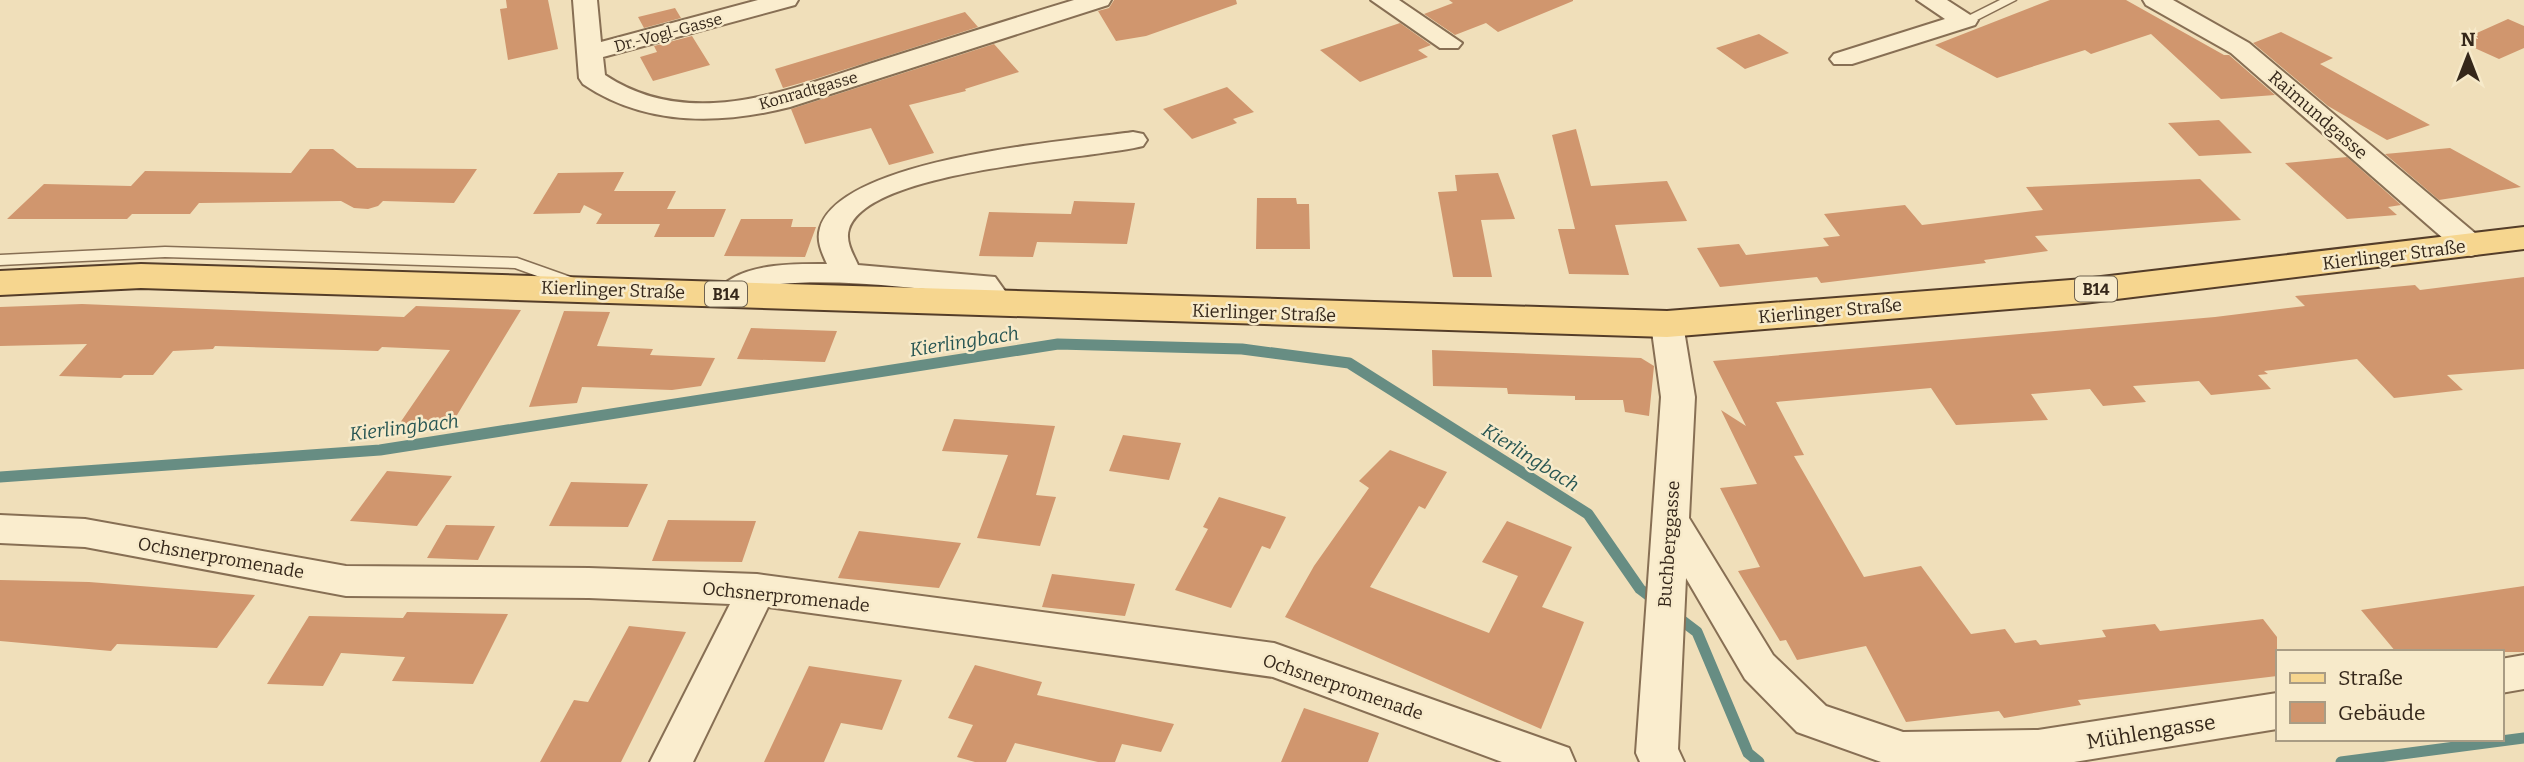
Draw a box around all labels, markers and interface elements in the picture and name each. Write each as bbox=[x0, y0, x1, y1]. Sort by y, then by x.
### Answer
street label: Dr.-Vogl-Gasse bbox=[612, 9, 724, 56]
north arrow bbox=[2433, 21, 2503, 91]
text: N bbox=[2461, 28, 2476, 51]
street label: Raimundgasse bbox=[2264, 66, 2372, 164]
street label: Konradtgasse bbox=[757, 67, 860, 114]
street label: Kierlinger Straße bbox=[2321, 235, 2467, 275]
street label: Kierlinger Straße bbox=[541, 276, 685, 304]
road number: B14 bbox=[2075, 276, 2117, 302]
road number: B14 bbox=[705, 282, 747, 306]
street label: Kierlinger Straße bbox=[1757, 294, 1903, 328]
street label: Kierlinger Straße bbox=[1192, 299, 1336, 327]
water label: Kierlingbach bbox=[908, 322, 1020, 361]
water label: Kierlingbach bbox=[348, 409, 460, 446]
water label: Kierlingbach bbox=[1478, 418, 1584, 496]
street label: Buchberggasse bbox=[1654, 480, 1684, 608]
street label: Ochsnerpromenade bbox=[136, 533, 306, 583]
street label: Ochsnerpromenade bbox=[701, 577, 871, 617]
street label: Ochsnerpromenade bbox=[1260, 649, 1426, 725]
legend bbox=[2276, 650, 2503, 741]
text: Straße bbox=[2338, 665, 2403, 691]
text: Gebäude bbox=[2338, 700, 2426, 726]
street label: Mühlengasse bbox=[2085, 709, 2217, 755]

